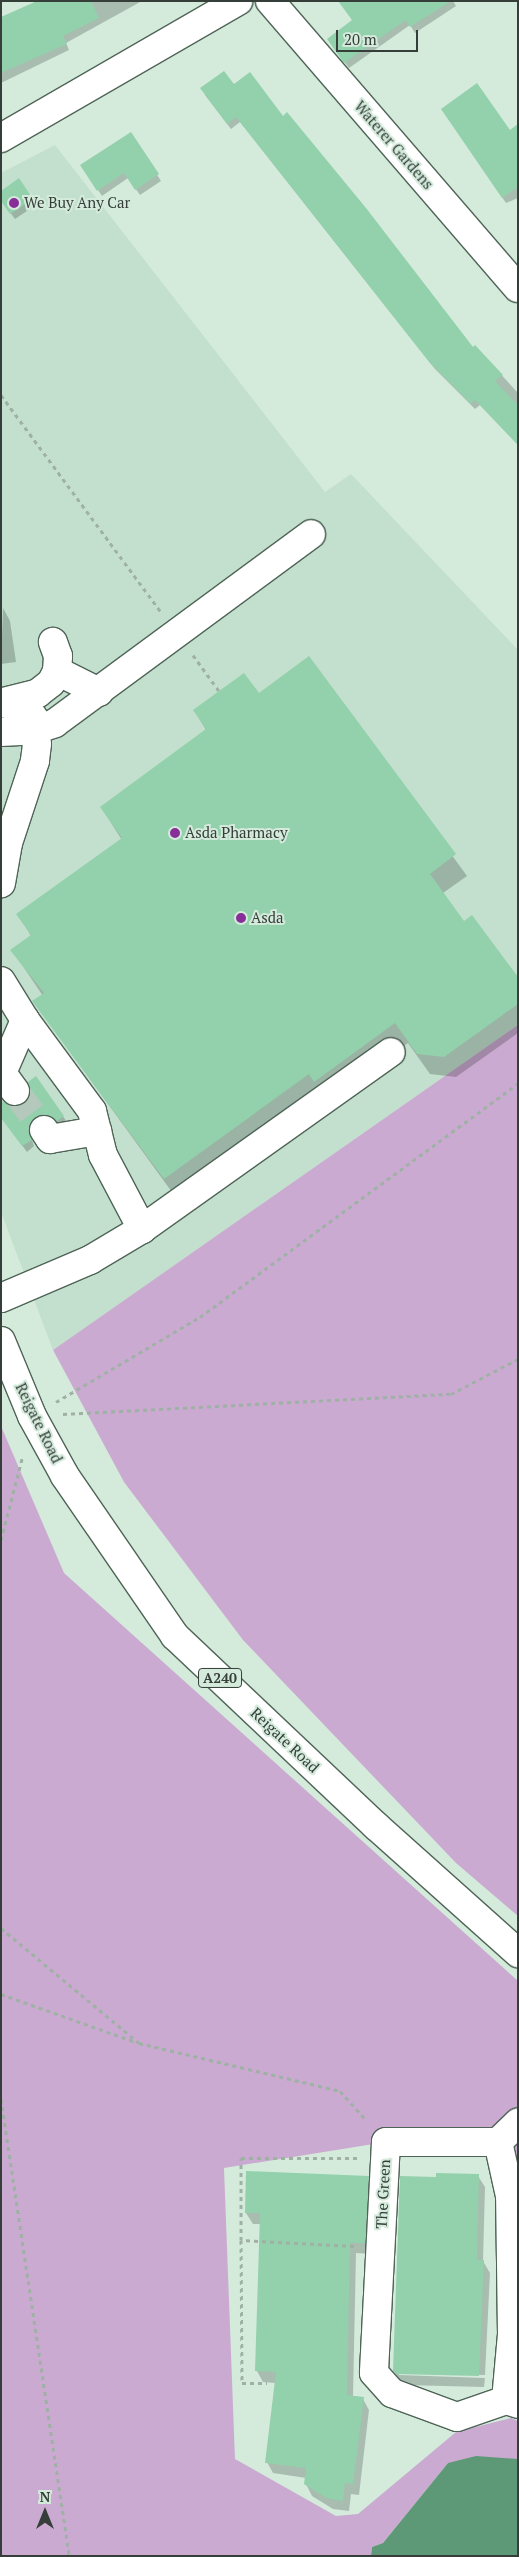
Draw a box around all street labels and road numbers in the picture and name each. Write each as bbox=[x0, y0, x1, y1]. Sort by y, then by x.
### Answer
street label: Waterer Gardens bbox=[351, 97, 437, 193]
street label: Reigate Road bbox=[12, 1380, 66, 1466]
road number: A240 bbox=[198, 1666, 242, 1690]
street label: Reigate Road bbox=[247, 1704, 323, 1776]
street label: The Green bbox=[372, 2159, 394, 2229]

